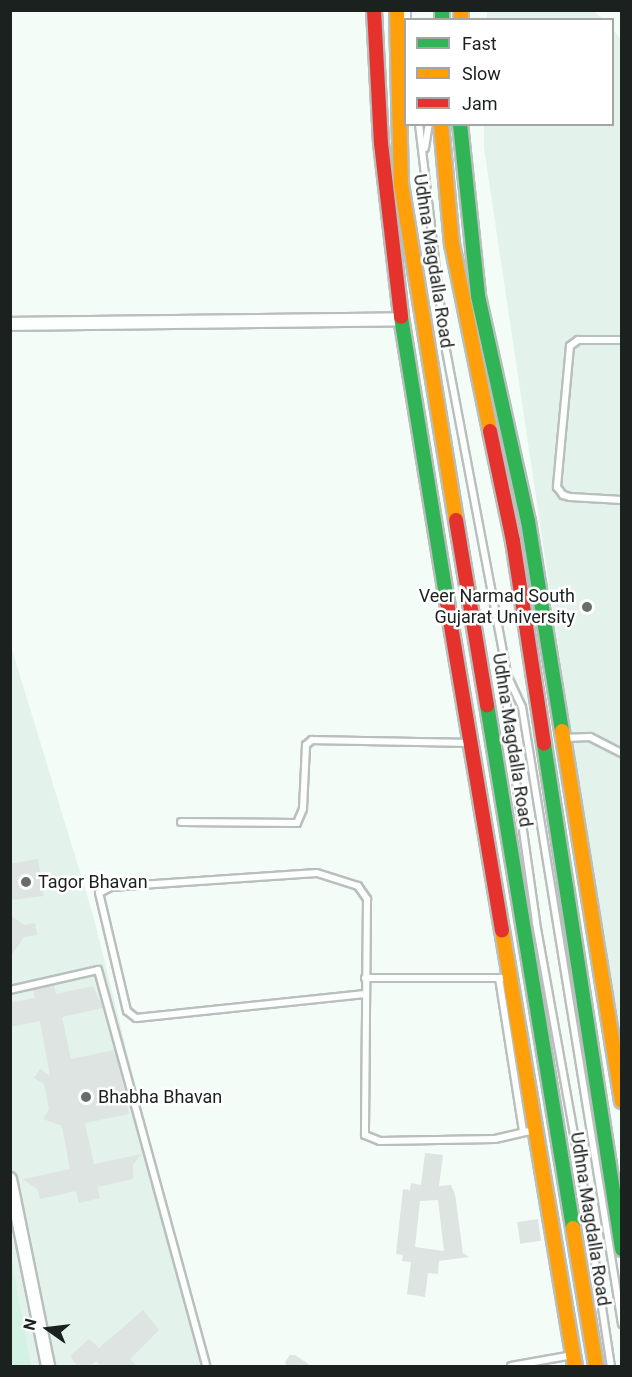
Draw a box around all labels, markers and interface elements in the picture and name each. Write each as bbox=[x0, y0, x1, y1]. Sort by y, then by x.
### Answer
legend bbox=[404, 18, 614, 126]
text: Fast bbox=[462, 33, 497, 54]
text: Slow bbox=[462, 63, 501, 84]
text: Jam bbox=[462, 93, 498, 114]
street label: Udhna Magdalla Road bbox=[409, 172, 457, 350]
place label: Veer Narmad South Gujarat University bbox=[419, 586, 575, 628]
marker: Veer Narmad South Gujarat University bbox=[580, 600, 594, 614]
street label: Udhna Magdalla Road bbox=[488, 651, 536, 829]
place label: Tagor Bhavan bbox=[38, 871, 148, 893]
marker: Tagor Bhavan bbox=[19, 875, 33, 889]
place label: Bhabha Bhavan bbox=[98, 1086, 222, 1108]
marker: Bhabha Bhavan bbox=[79, 1090, 93, 1104]
street label: Udhna Magdalla Road bbox=[566, 1130, 614, 1308]
north arrow bbox=[18, 1299, 78, 1359]
text: N bbox=[19, 1317, 41, 1332]

